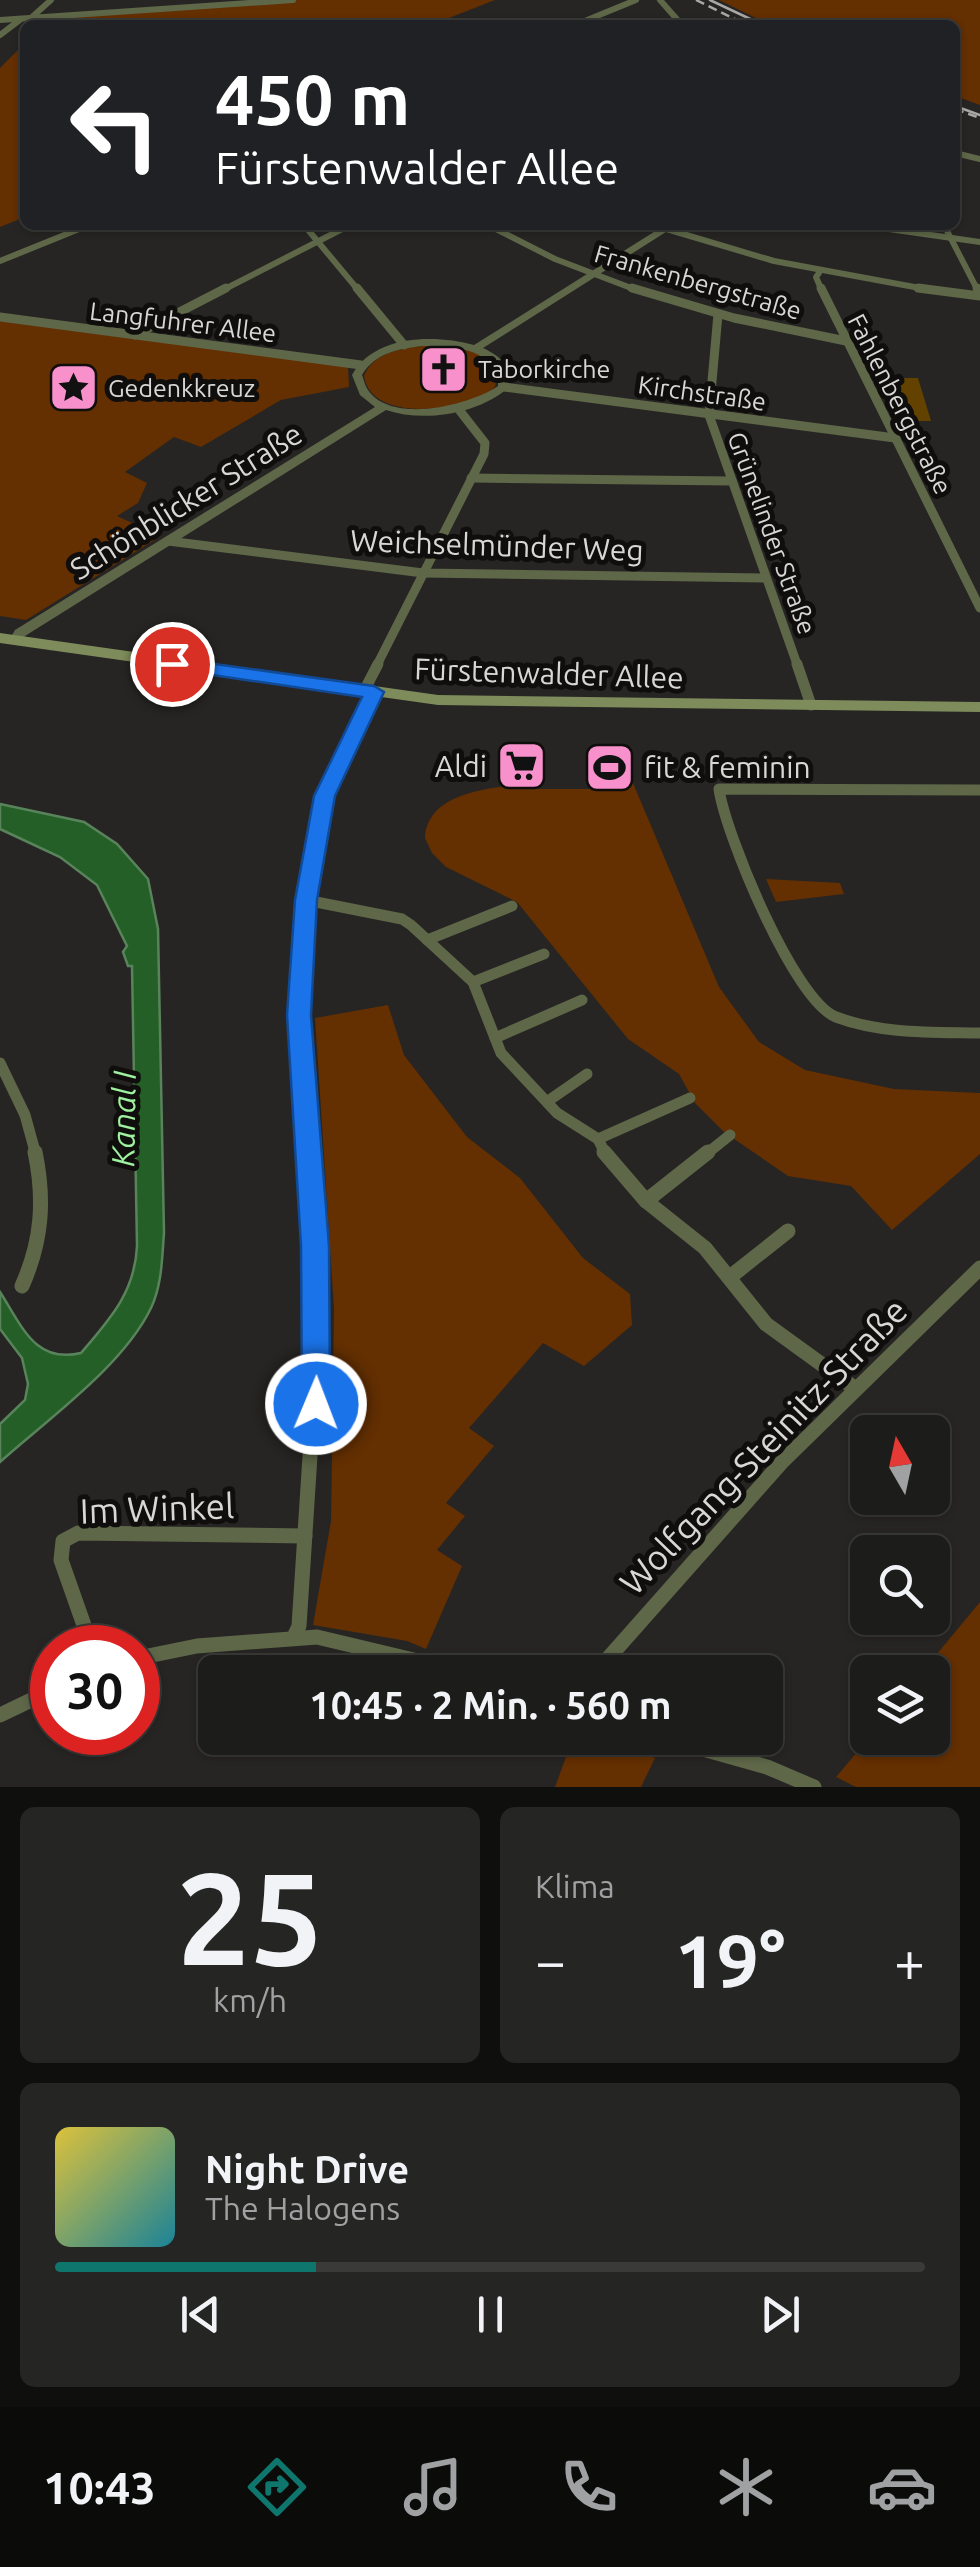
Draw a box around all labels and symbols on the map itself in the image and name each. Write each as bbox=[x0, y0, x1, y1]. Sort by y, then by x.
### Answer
street label: Frankenbergstraße bbox=[591, 239, 805, 325]
street label: Langfuhrer Allee bbox=[88, 297, 278, 347]
street label: Fahlenbergstraße bbox=[843, 309, 957, 499]
church icon: Taborkirche bbox=[417, 343, 469, 395]
place label: Taborkirche bbox=[478, 355, 610, 383]
place icon: Gedenkkreuz bbox=[47, 362, 99, 414]
street label: Kirchstraße bbox=[636, 370, 768, 416]
place label: Gedenkkreuz bbox=[108, 374, 255, 402]
street label: Schönblicker Straße bbox=[64, 416, 308, 586]
street label: Grünelinder Straße bbox=[722, 428, 822, 638]
street label: Weichselmünder Weg bbox=[350, 523, 644, 567]
pin bbox=[130, 622, 215, 707]
street label: Fürstenwalder Allee bbox=[414, 651, 684, 695]
supermarket icon: Aldi bbox=[496, 740, 548, 792]
sports icon: fit & feminin bbox=[583, 741, 635, 793]
place label: Aldi bbox=[435, 749, 487, 783]
place label: fit & feminin bbox=[644, 750, 811, 784]
water label: Kanal I bbox=[104, 1070, 142, 1167]
street label: Wolfgang-Steinitz-Straße bbox=[611, 1290, 915, 1602]
position arrow bbox=[264, 1352, 368, 1456]
north arrow bbox=[850, 1415, 950, 1515]
street label: Im Winkel bbox=[79, 1485, 235, 1531]
speed limit sign: 30 bbox=[30, 1625, 160, 1755]

